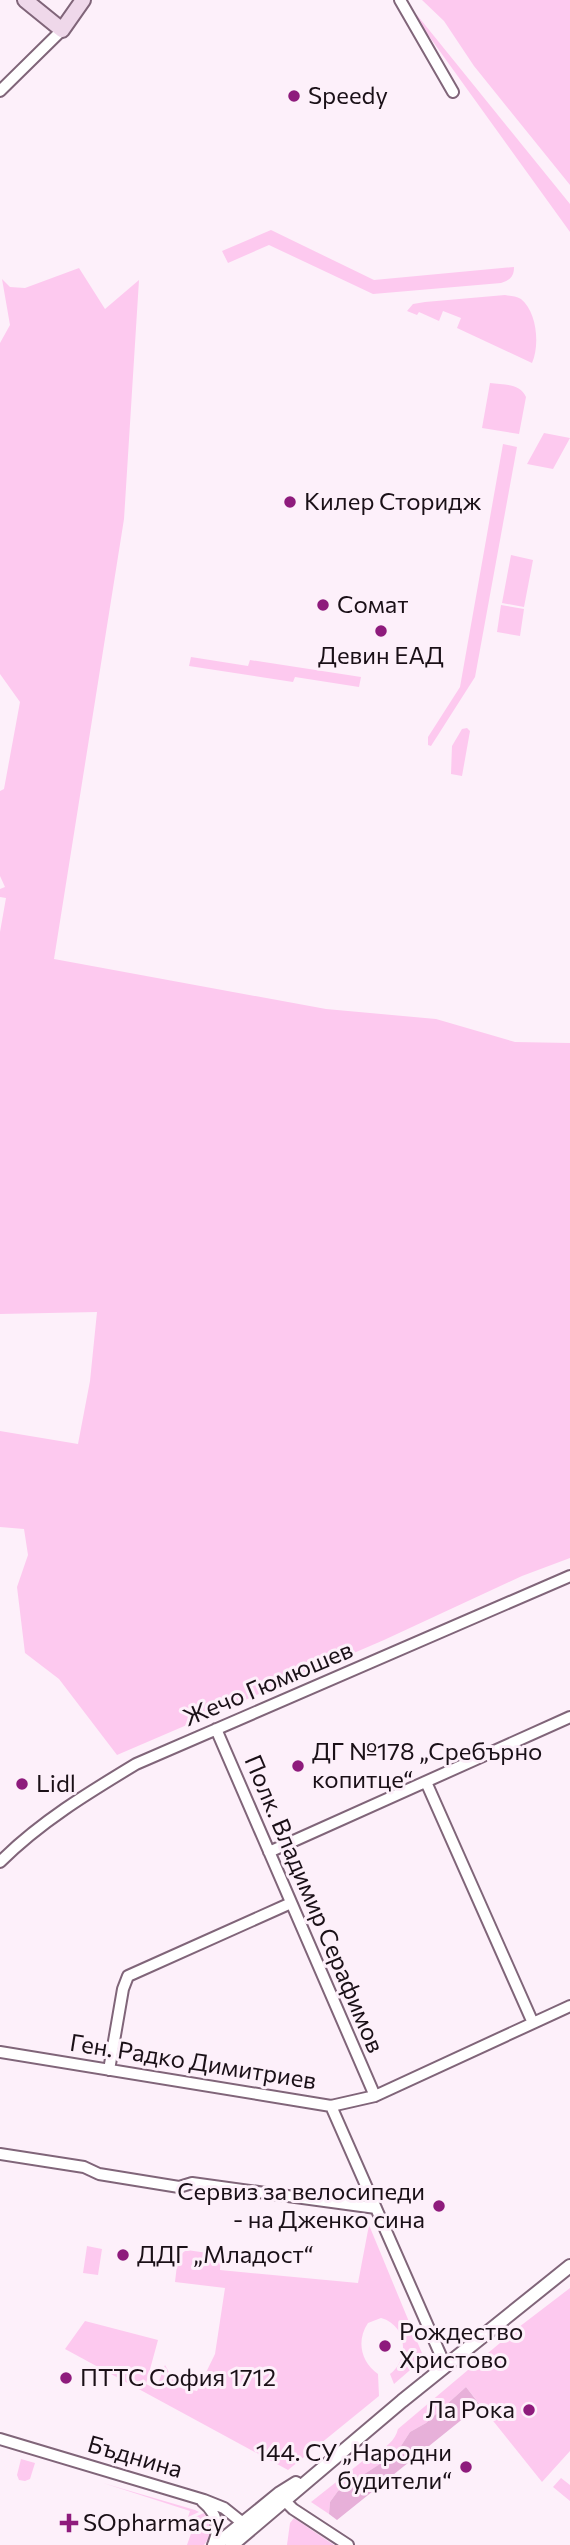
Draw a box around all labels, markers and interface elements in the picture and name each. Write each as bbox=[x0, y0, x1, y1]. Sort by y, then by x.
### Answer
place label: Speedy bbox=[308, 80, 388, 109]
marker: Speedy bbox=[286, 88, 302, 104]
place label: Килер Сторидж bbox=[304, 486, 481, 515]
marker: Килер Сторидж bbox=[282, 494, 298, 510]
place label: Сомат bbox=[337, 589, 409, 618]
marker: Сомат bbox=[315, 597, 331, 613]
marker: Девин ЕАД bbox=[373, 623, 389, 639]
place label: Девин ЕАД bbox=[318, 640, 444, 669]
street label: Жечо Гюмюшев bbox=[178, 1634, 357, 1731]
place label: ДГ №178 „Сребърно копитце“ bbox=[312, 1736, 542, 1793]
street label: Полк. Владимир Серафимов bbox=[239, 1750, 391, 2057]
marker: ДГ №178 „Сребърно копитце“ bbox=[290, 1758, 306, 1774]
place label: Lidl bbox=[36, 1768, 76, 1797]
marker: Lidl bbox=[14, 1776, 30, 1792]
street label: Ген. Радко Димитриев bbox=[68, 2027, 318, 2094]
place label: Сервиз за велосипеди - на Дженко сина bbox=[177, 2176, 425, 2233]
marker: Сервиз за велосипеди - на Дженко сина bbox=[431, 2198, 447, 2214]
place label: ДДГ „Младост“ bbox=[137, 2239, 314, 2268]
marker: ДДГ „Младост“ bbox=[115, 2247, 131, 2263]
place label: Рождество Христово bbox=[399, 2316, 523, 2373]
marker: Рождество Христово bbox=[377, 2338, 393, 2354]
place label: ПТТС София 1712 bbox=[80, 2362, 276, 2391]
marker: ПТТС София 1712 bbox=[58, 2370, 74, 2386]
place label: Ла Рока bbox=[426, 2394, 515, 2423]
marker: Ла Рока bbox=[521, 2402, 537, 2418]
street label: Бъднина bbox=[85, 2428, 186, 2483]
place label: 144. СУ „Народни будители“ bbox=[256, 2437, 452, 2494]
marker: 144. СУ „Народни будители“ bbox=[458, 2459, 474, 2475]
place label: SOpharmacy bbox=[83, 2507, 225, 2536]
marker: SOpharmacy bbox=[61, 2515, 77, 2531]

